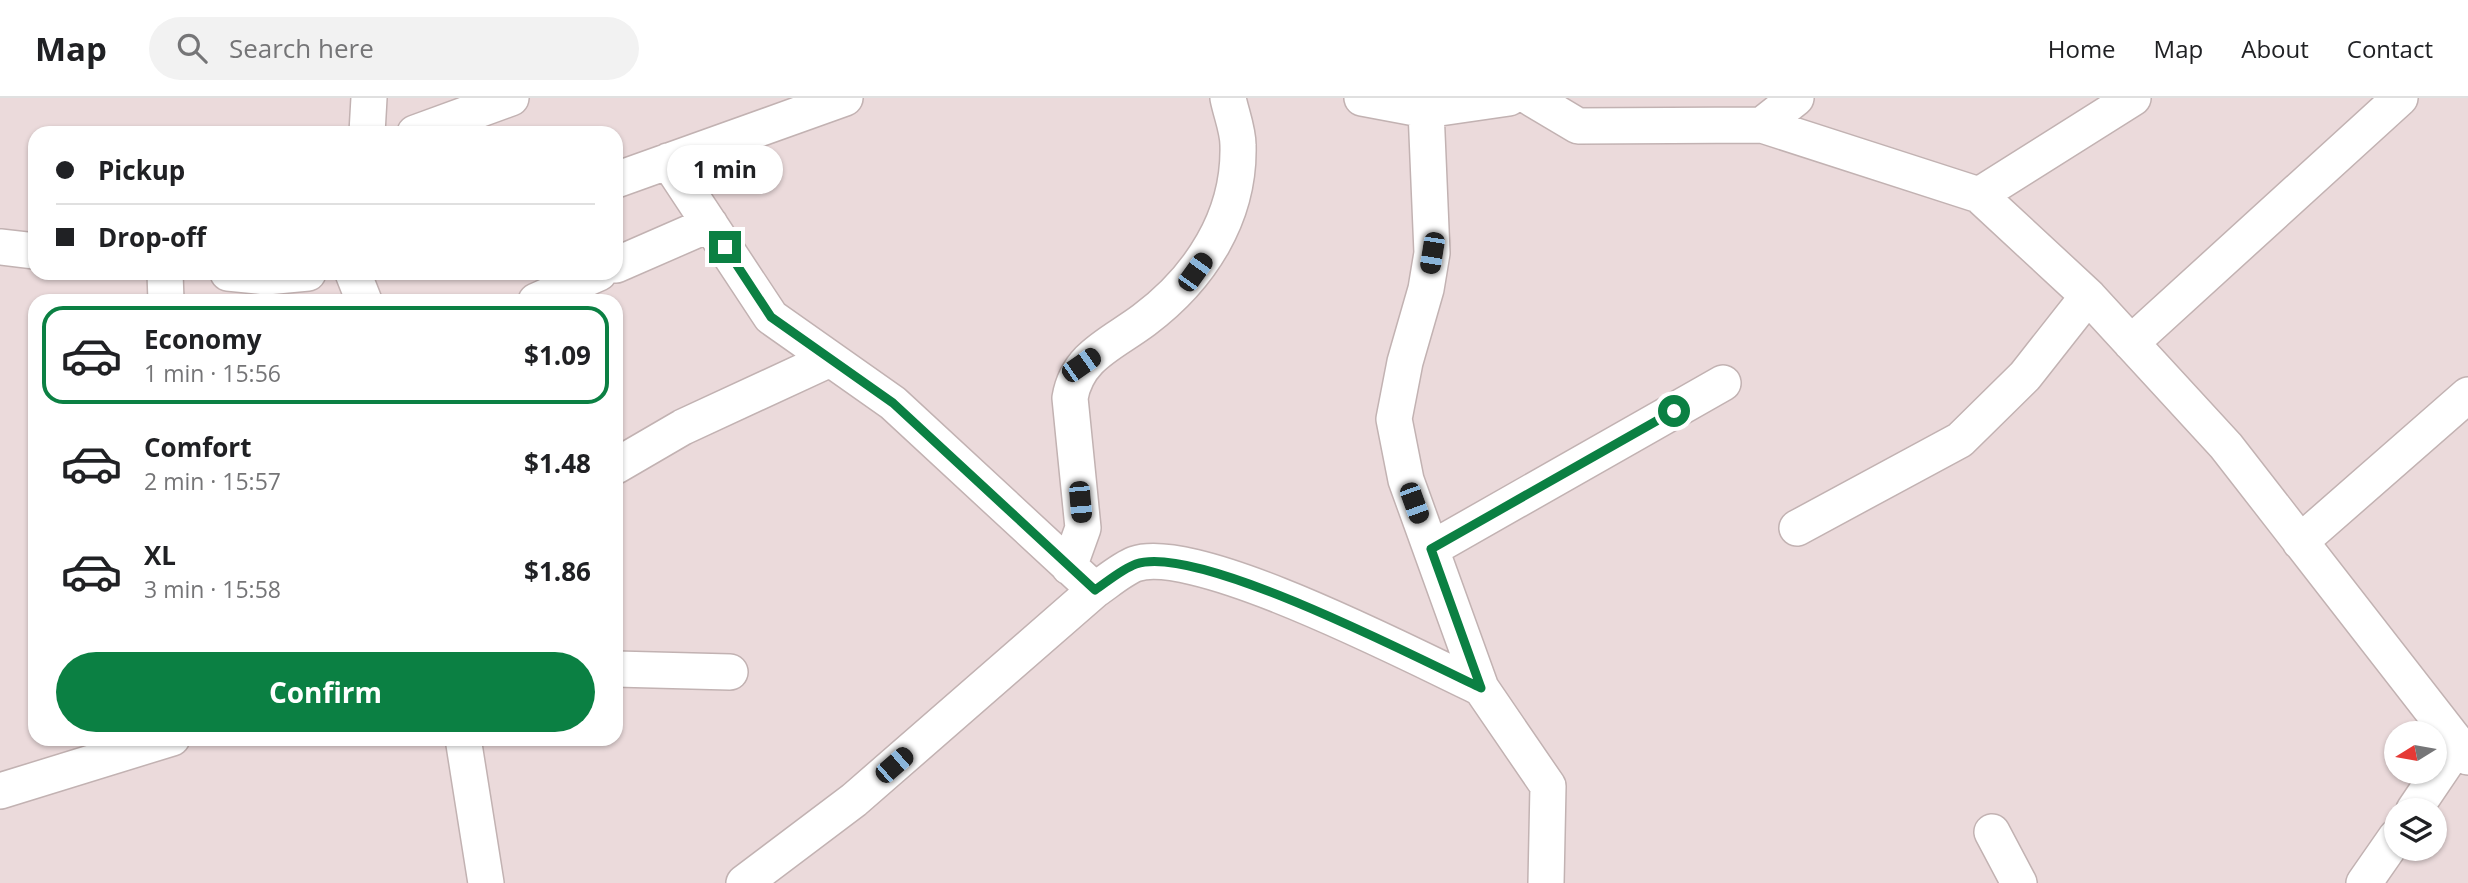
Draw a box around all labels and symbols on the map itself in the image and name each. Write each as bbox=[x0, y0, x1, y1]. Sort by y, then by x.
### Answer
callout: 1 min bbox=[667, 145, 783, 194]
route end bbox=[709, 231, 741, 263]
car bbox=[1419, 231, 1446, 275]
car bbox=[1175, 249, 1216, 295]
car bbox=[1058, 344, 1105, 386]
route start bbox=[1658, 395, 1690, 427]
car bbox=[1068, 480, 1093, 524]
car bbox=[1397, 480, 1432, 526]
north arrow bbox=[2384, 721, 2446, 784]
car bbox=[872, 743, 917, 787]

